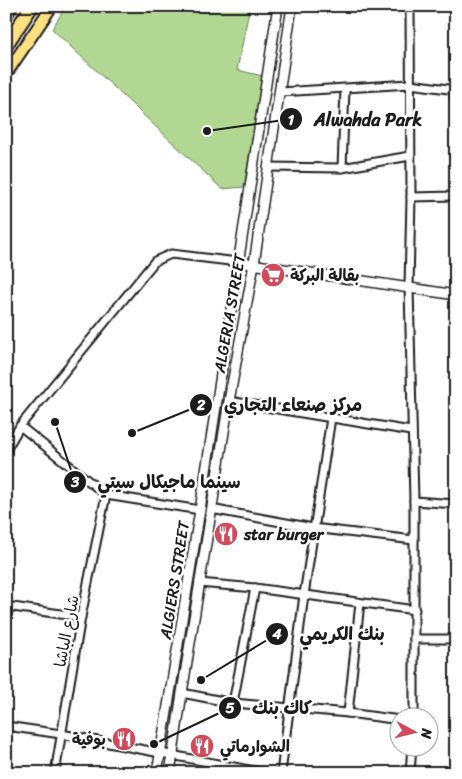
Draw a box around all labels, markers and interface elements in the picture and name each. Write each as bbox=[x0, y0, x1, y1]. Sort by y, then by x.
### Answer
callout: Alwahda Park bbox=[279, 103, 432, 136]
text: Alwahda Park bbox=[313, 104, 422, 136]
text: 1 bbox=[288, 107, 295, 133]
street label: ALGERIA STREET bbox=[205, 250, 254, 376]
place label: بقالة البركة bbox=[290, 261, 359, 290]
supermarket icon: بقالة البركة bbox=[260, 262, 286, 288]
callout: مركز صنعاء التجاري bbox=[188, 388, 372, 421]
text: مركز صنعاء التجاري bbox=[224, 389, 362, 421]
text: 2 bbox=[196, 392, 206, 418]
callout: سينما ماجيكال سيتي bbox=[62, 465, 250, 498]
text: سينما ماجيكال سيتي bbox=[97, 466, 241, 498]
text: 3 bbox=[70, 469, 80, 495]
street label: ALGIERS STREET bbox=[151, 517, 198, 642]
place label: star burger bbox=[243, 520, 325, 549]
restaurant icon: star burger bbox=[213, 521, 239, 547]
street label: شارع الباشا bbox=[45, 592, 88, 670]
callout: بنك الكريمي bbox=[264, 618, 395, 651]
text: بنك الكريمي bbox=[299, 618, 385, 650]
text: 4 bbox=[271, 621, 282, 647]
callout: كاك بنك bbox=[217, 692, 322, 725]
text: كاك بنك bbox=[252, 692, 312, 724]
text: 5 bbox=[225, 695, 235, 721]
north arrow bbox=[390, 706, 440, 756]
place label: بوفية bbox=[72, 725, 106, 754]
restaurant icon: بوفية bbox=[111, 726, 137, 752]
text: N bbox=[413, 726, 440, 740]
place label: الشوارماتي bbox=[220, 732, 290, 761]
restaurant icon: الشوارماتي bbox=[189, 733, 215, 759]

